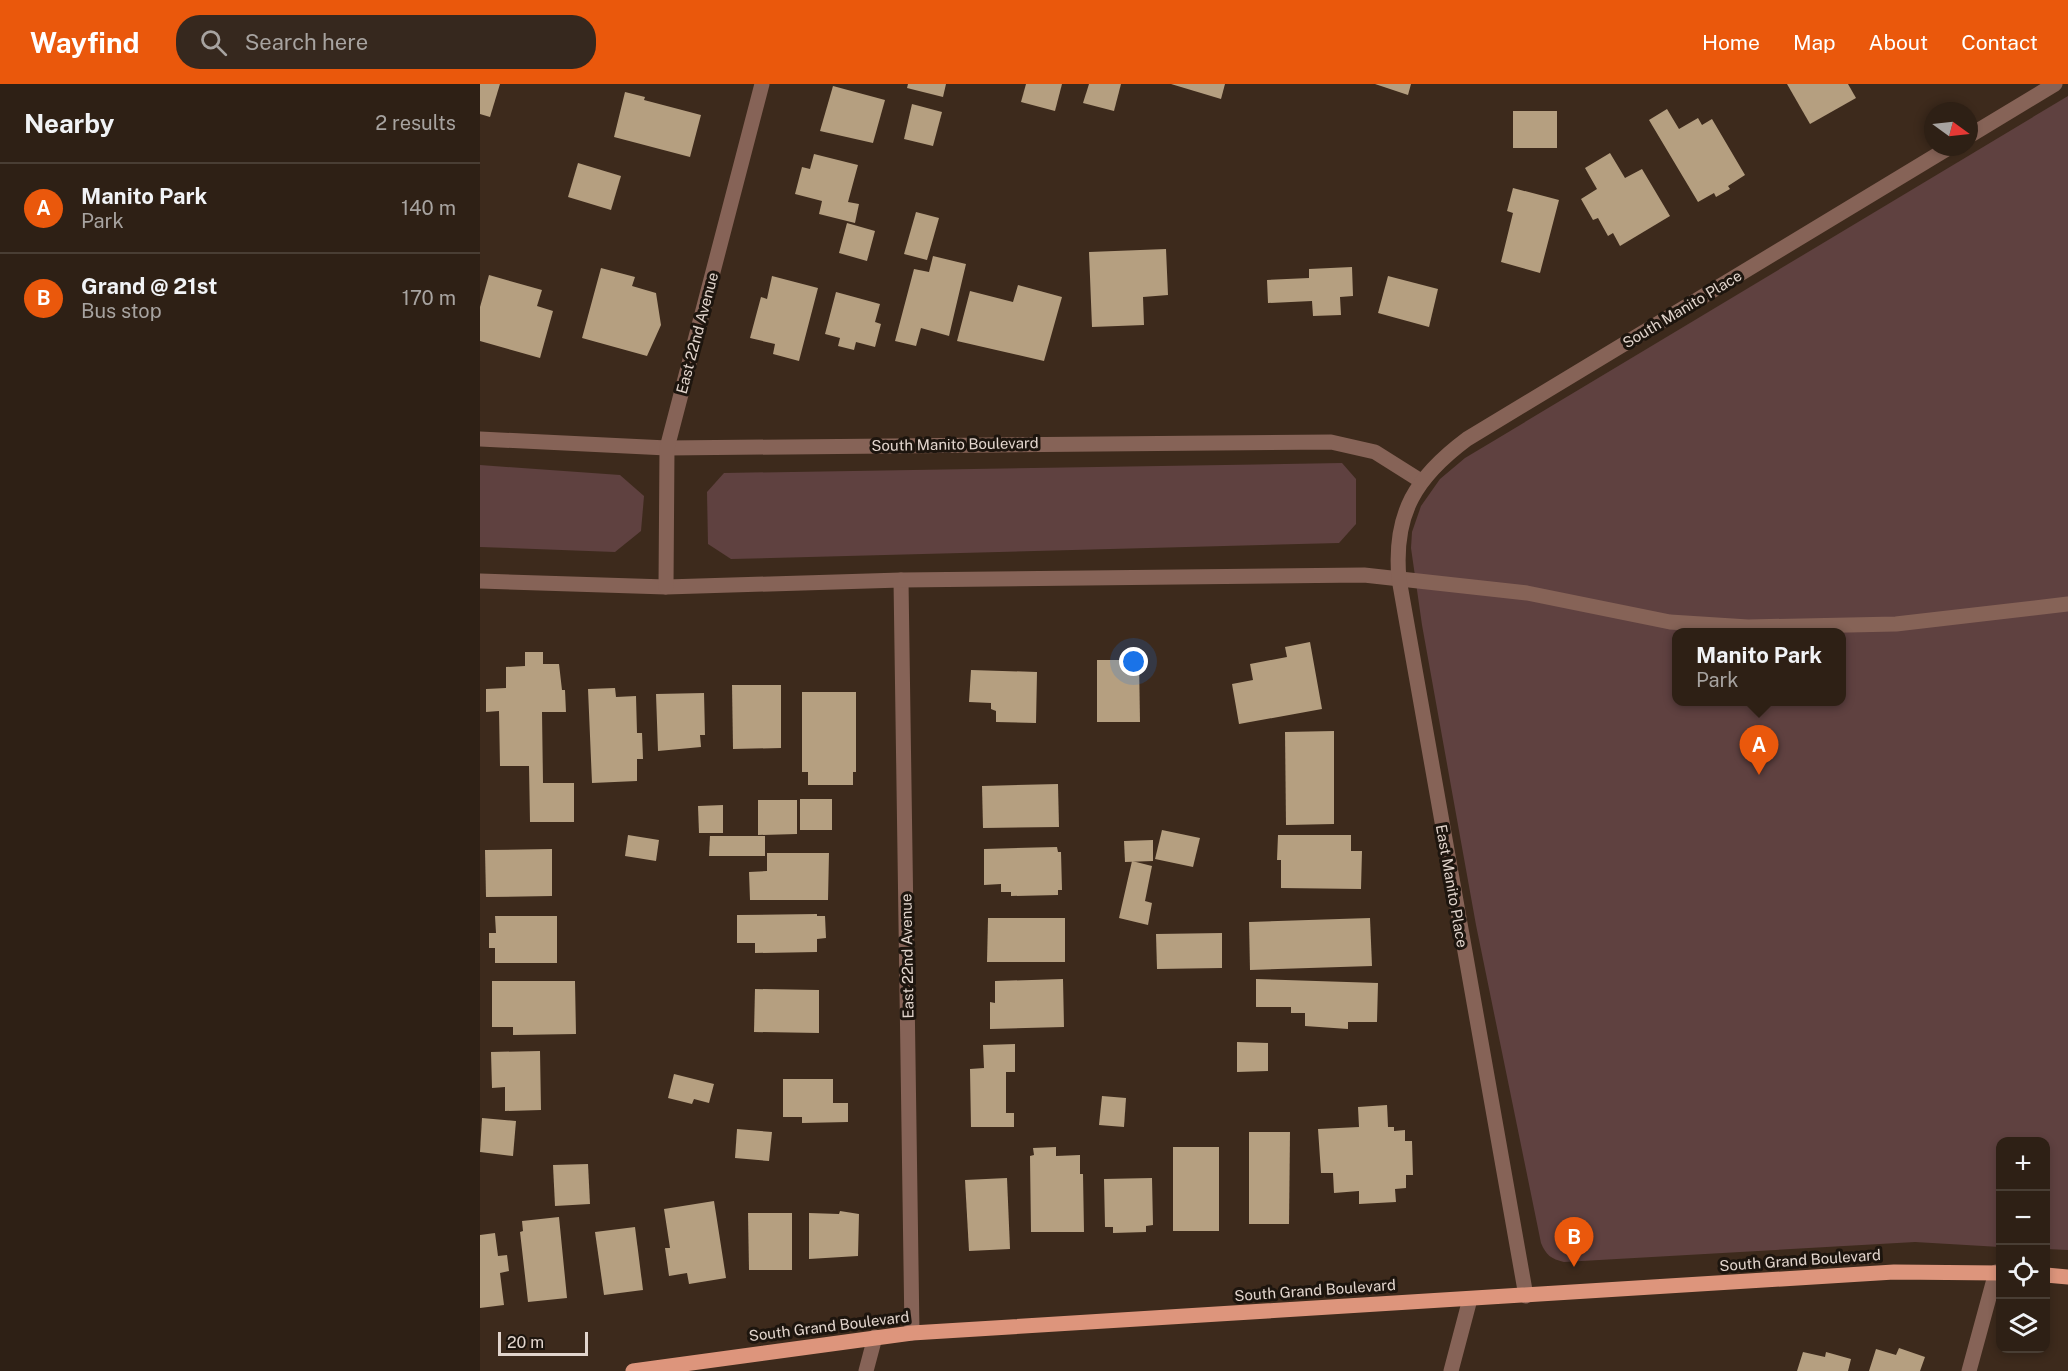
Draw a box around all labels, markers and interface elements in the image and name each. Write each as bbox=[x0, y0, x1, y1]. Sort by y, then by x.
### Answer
search box bbox=[176, 15, 596, 69]
text: Wayfind bbox=[30, 26, 140, 59]
icon: search bbox=[197, 26, 230, 59]
text: Search here bbox=[245, 29, 368, 55]
text: Home bbox=[1702, 30, 1760, 55]
text: Map bbox=[1793, 30, 1836, 55]
text: About bbox=[1869, 30, 1928, 55]
text: Contact bbox=[1961, 30, 2038, 55]
north arrow bbox=[1924, 102, 1978, 156]
text: Nearby bbox=[24, 108, 114, 139]
text: 2 results bbox=[375, 111, 456, 135]
text: Manito Park bbox=[81, 183, 207, 209]
text: A bbox=[36, 196, 51, 220]
text: 140 m bbox=[401, 196, 456, 220]
text: Park bbox=[81, 209, 124, 233]
street label: South Manito Place bbox=[1619, 267, 1745, 351]
street label: East 22nd Avenue bbox=[673, 270, 721, 396]
text: Grand @ 21st bbox=[81, 273, 217, 299]
text: B bbox=[37, 286, 50, 310]
text: 170 m bbox=[402, 286, 456, 310]
text: Bus stop bbox=[81, 299, 162, 323]
street label: South Manito Boulevard bbox=[871, 434, 1039, 454]
popup bbox=[1672, 628, 1846, 706]
text: Manito Park bbox=[1696, 642, 1822, 668]
your location bbox=[1119, 647, 1148, 676]
text: Park bbox=[1696, 668, 1739, 692]
pin: A bbox=[1740, 726, 1778, 775]
street label: East Manito Place bbox=[1433, 823, 1471, 949]
street label: East 22nd Avenue bbox=[897, 893, 917, 1019]
map controls bbox=[1996, 1137, 2050, 1353]
button: + bbox=[1996, 1137, 2050, 1191]
button: − bbox=[1996, 1191, 2050, 1245]
pin: B bbox=[1554, 1218, 1594, 1267]
button: locate bbox=[1996, 1245, 2050, 1299]
street label: South Grand Boulevard bbox=[1719, 1246, 1881, 1274]
street label: South Grand Boulevard bbox=[1234, 1276, 1396, 1304]
button: layers bbox=[1996, 1299, 2050, 1353]
street label: South Grand Boulevard bbox=[748, 1308, 910, 1344]
scale bar bbox=[498, 1329, 588, 1356]
text: 20 m bbox=[507, 1333, 544, 1352]

